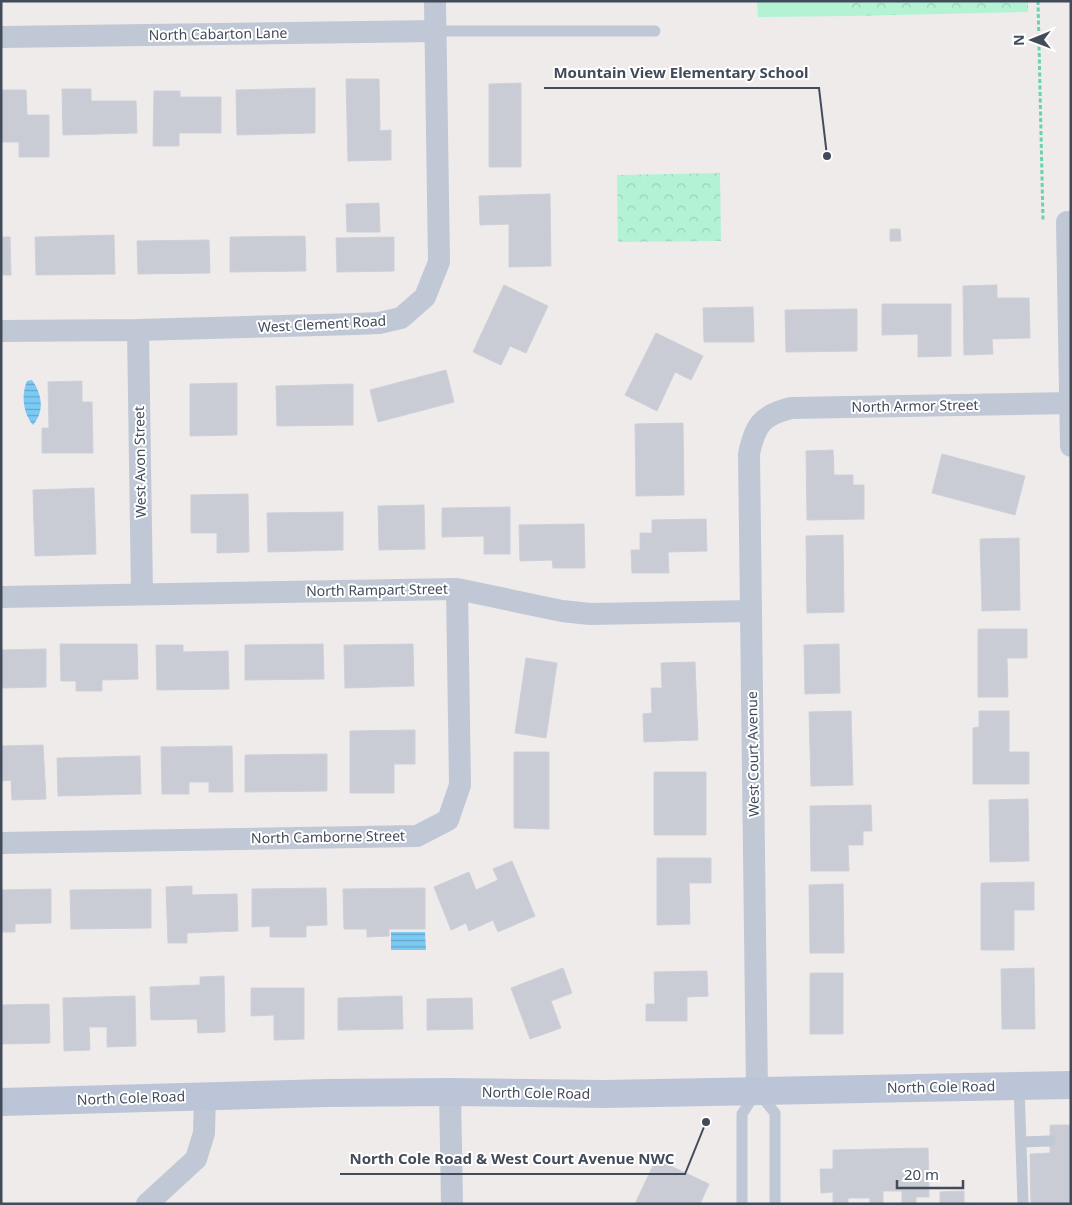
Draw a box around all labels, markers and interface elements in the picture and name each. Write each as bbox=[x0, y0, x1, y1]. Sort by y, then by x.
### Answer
north arrow bbox=[1007, 15, 1057, 65]
street label: North Cabarton Lane bbox=[148, 23, 288, 44]
text: N bbox=[1009, 34, 1028, 46]
callout: Mountain View Elementary School bbox=[544, 58, 819, 88]
text: Mountain View Elementary School bbox=[553, 62, 809, 82]
street label: West Clement Road bbox=[257, 311, 387, 336]
street label: North Armor Street bbox=[851, 395, 979, 416]
street label: West Avon Street bbox=[129, 406, 150, 518]
street label: North Rampart Street bbox=[306, 579, 448, 600]
street label: West Court Avenue bbox=[742, 691, 763, 817]
street label: North Camborne Street bbox=[251, 826, 405, 847]
street label: North Cole Road bbox=[887, 1076, 995, 1097]
street label: North Cole Road bbox=[482, 1082, 590, 1103]
street label: North Cole Road bbox=[77, 1086, 185, 1109]
callout: North Cole Road & West Court Avenue NWC bbox=[340, 1144, 685, 1174]
text: North Cole Road & West Court Avenue NWC bbox=[350, 1148, 675, 1168]
scale bar bbox=[897, 1158, 963, 1190]
text: 20 m bbox=[904, 1164, 939, 1184]

